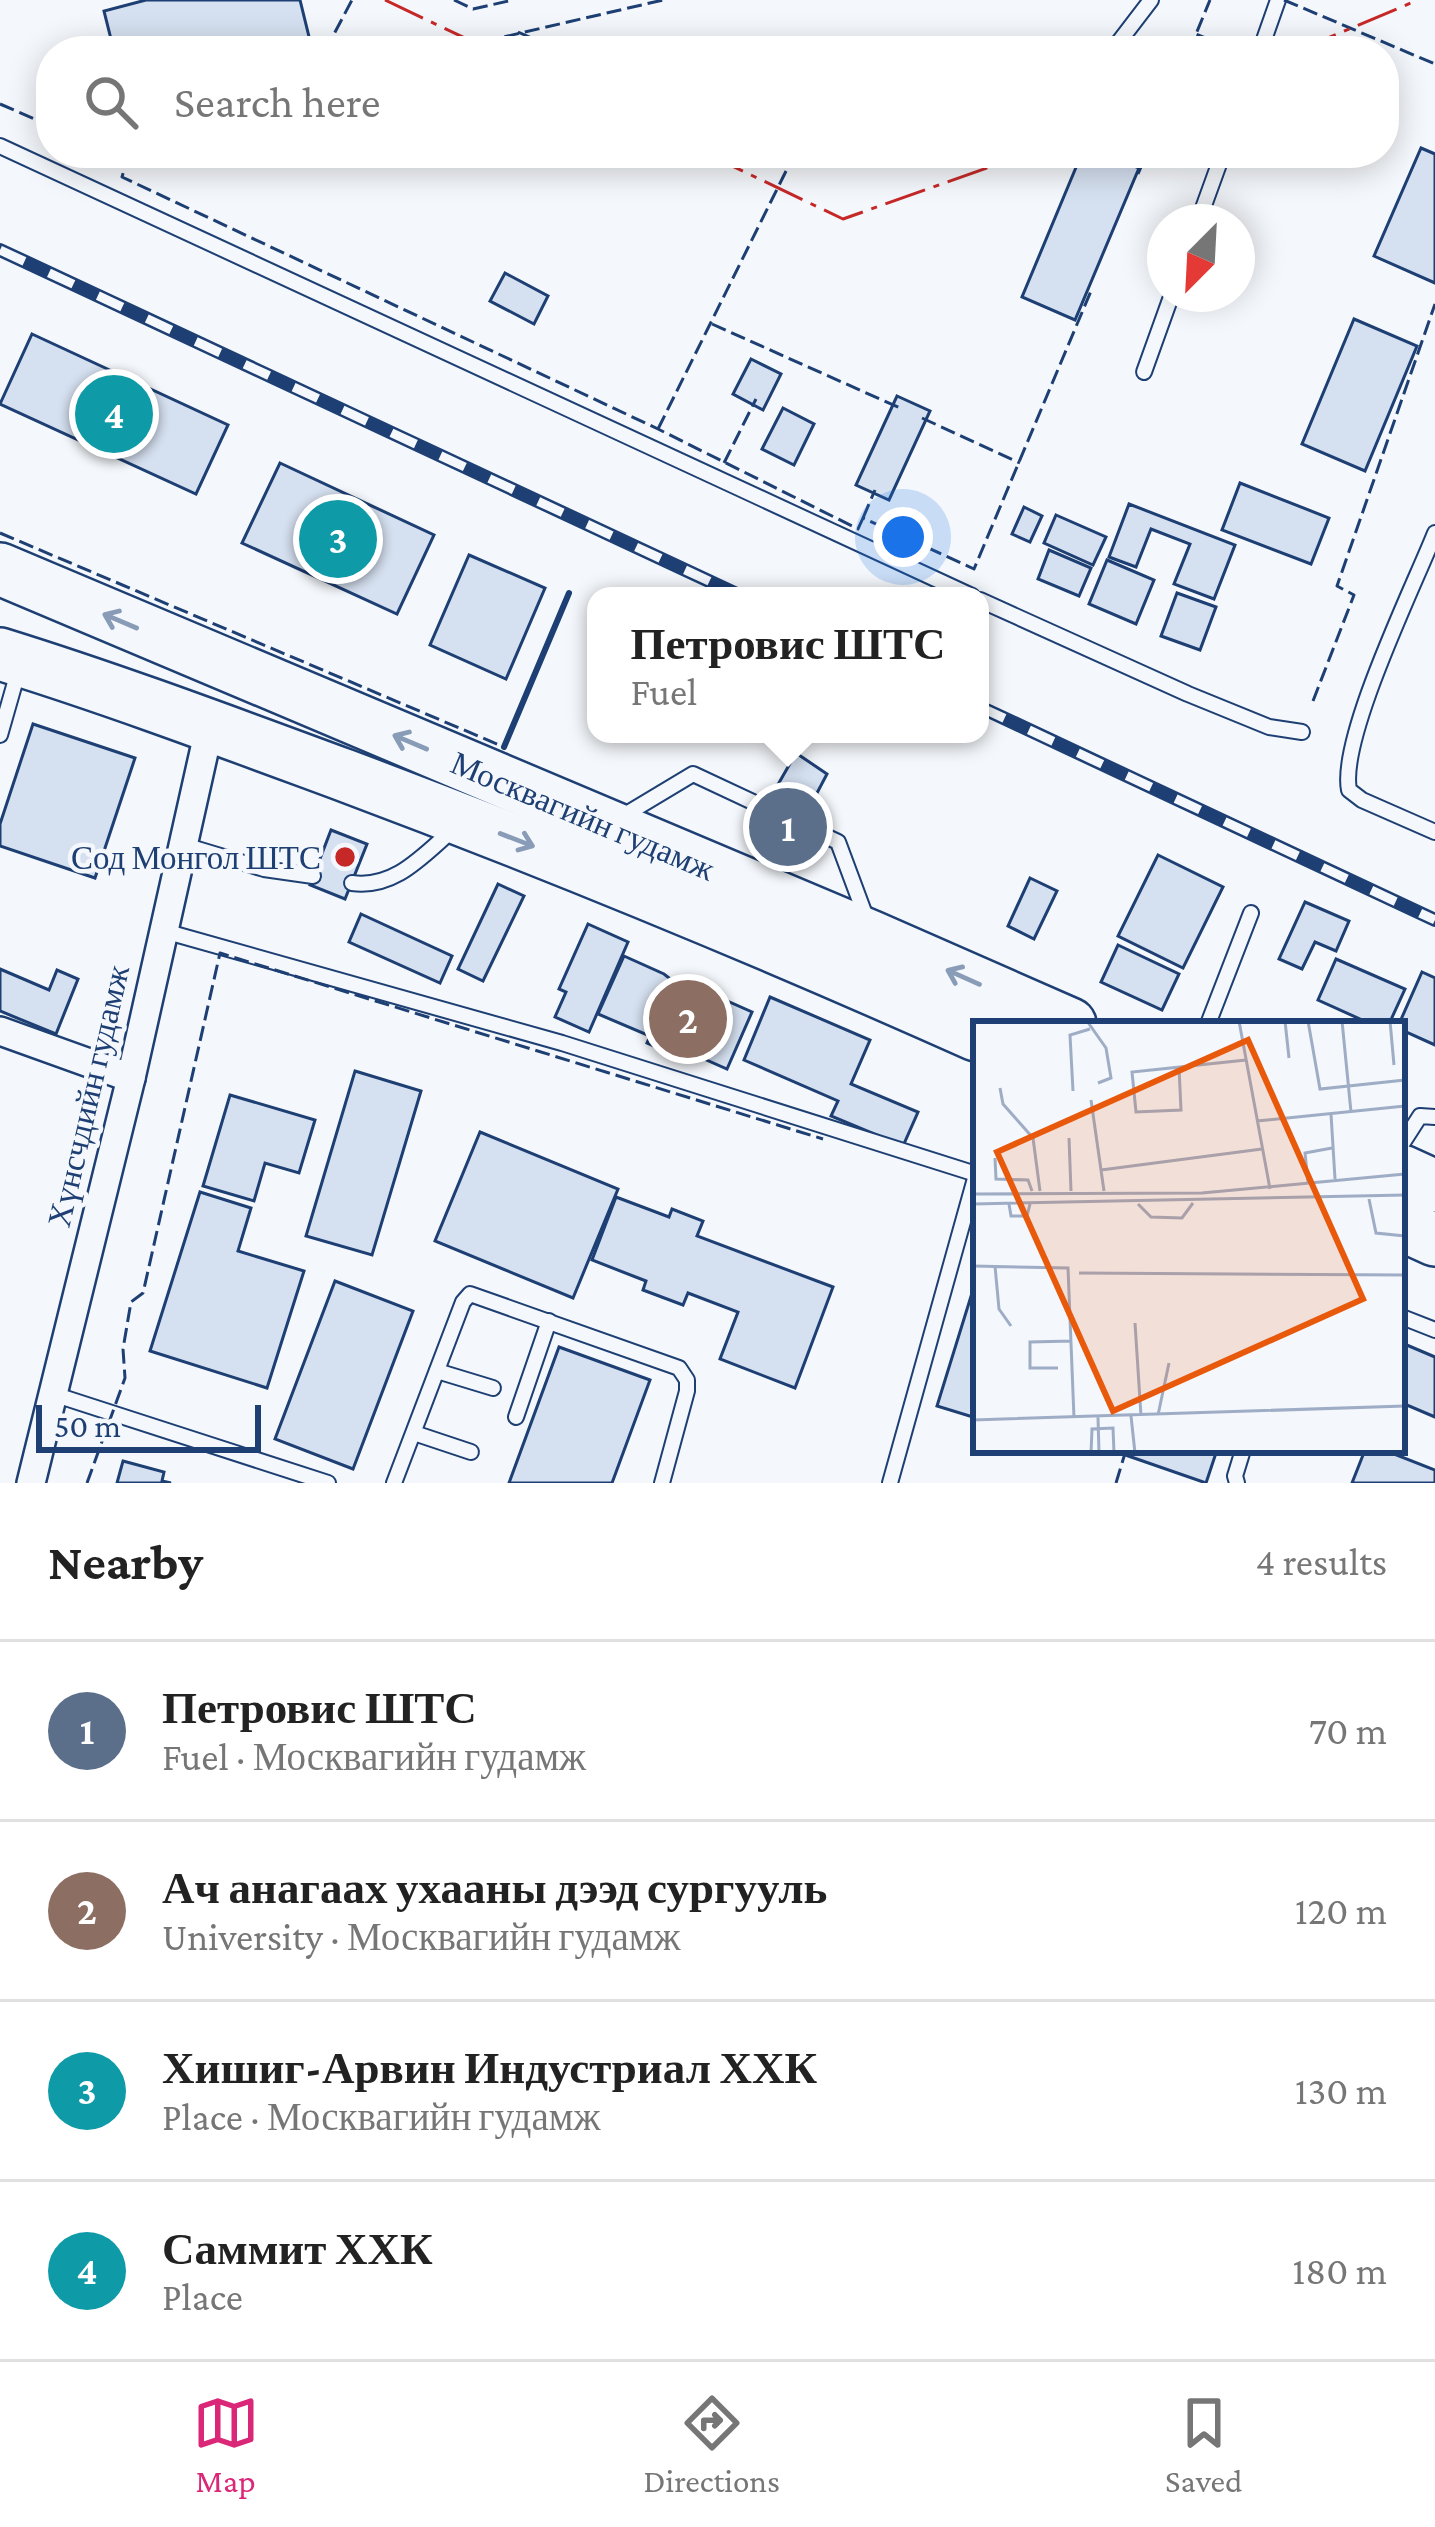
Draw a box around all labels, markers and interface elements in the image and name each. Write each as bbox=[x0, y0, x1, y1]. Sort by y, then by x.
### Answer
search box bbox=[36, 36, 1399, 168]
icon: search bbox=[78, 69, 144, 135]
text: Search here bbox=[174, 77, 381, 127]
north arrow bbox=[1147, 204, 1255, 312]
pin: 4 bbox=[75, 369, 153, 459]
pin: 3 bbox=[299, 494, 377, 584]
your location bbox=[873, 507, 933, 567]
popup bbox=[587, 587, 989, 743]
one-way arrow bbox=[103, 608, 139, 630]
text: Петровис ШТС bbox=[631, 619, 945, 669]
text: Fuel bbox=[631, 670, 697, 713]
one-way arrow bbox=[393, 730, 430, 751]
street label: Москвагийн гудамж bbox=[446, 743, 721, 887]
pin: 1 bbox=[749, 782, 827, 872]
one-way arrow bbox=[497, 831, 534, 852]
place label: Сод Монгол ШТС bbox=[71, 839, 321, 876]
marker: Сод Монгол ШТС bbox=[332, 844, 358, 870]
street label: Хүнсчдийн гудамж bbox=[40, 961, 136, 1231]
one-way arrow bbox=[945, 964, 981, 986]
pin: 2 bbox=[649, 974, 727, 1064]
inset map bbox=[973, 1021, 1405, 1453]
scale bar bbox=[36, 1399, 261, 1452]
text: 50 m bbox=[54, 1407, 121, 1444]
text: Nearby bbox=[48, 1533, 203, 1590]
text: 4 results bbox=[1256, 1540, 1387, 1583]
text: Петровис ШТС bbox=[162, 1683, 477, 1733]
text: 1 bbox=[80, 1709, 94, 1752]
text: 70 m bbox=[1309, 1709, 1387, 1752]
text: Fuel · Москвагийн гудамж bbox=[162, 1735, 586, 1778]
text: Ач анагаах ухааны дээд сургууль bbox=[162, 1863, 827, 1913]
text: 2 bbox=[77, 1889, 97, 1932]
text: 120 m bbox=[1295, 1889, 1387, 1932]
text: University · Москвагийн гудамж bbox=[162, 1915, 680, 1958]
text: Хишиг-Арвин Индустриал ХХК bbox=[162, 2043, 817, 2093]
text: 3 bbox=[77, 2069, 97, 2112]
text: 130 m bbox=[1295, 2069, 1387, 2112]
text: Place · Москвагийн гудамж bbox=[162, 2095, 600, 2138]
text: Саммит ХХК bbox=[162, 2224, 433, 2274]
text: 4 bbox=[76, 2249, 98, 2292]
text: 180 m bbox=[1292, 2249, 1387, 2292]
text: Place bbox=[162, 2275, 243, 2318]
tab: Map bbox=[193, 2390, 259, 2499]
tab: Directions bbox=[644, 2390, 780, 2499]
tab: Saved bbox=[1165, 2390, 1242, 2499]

